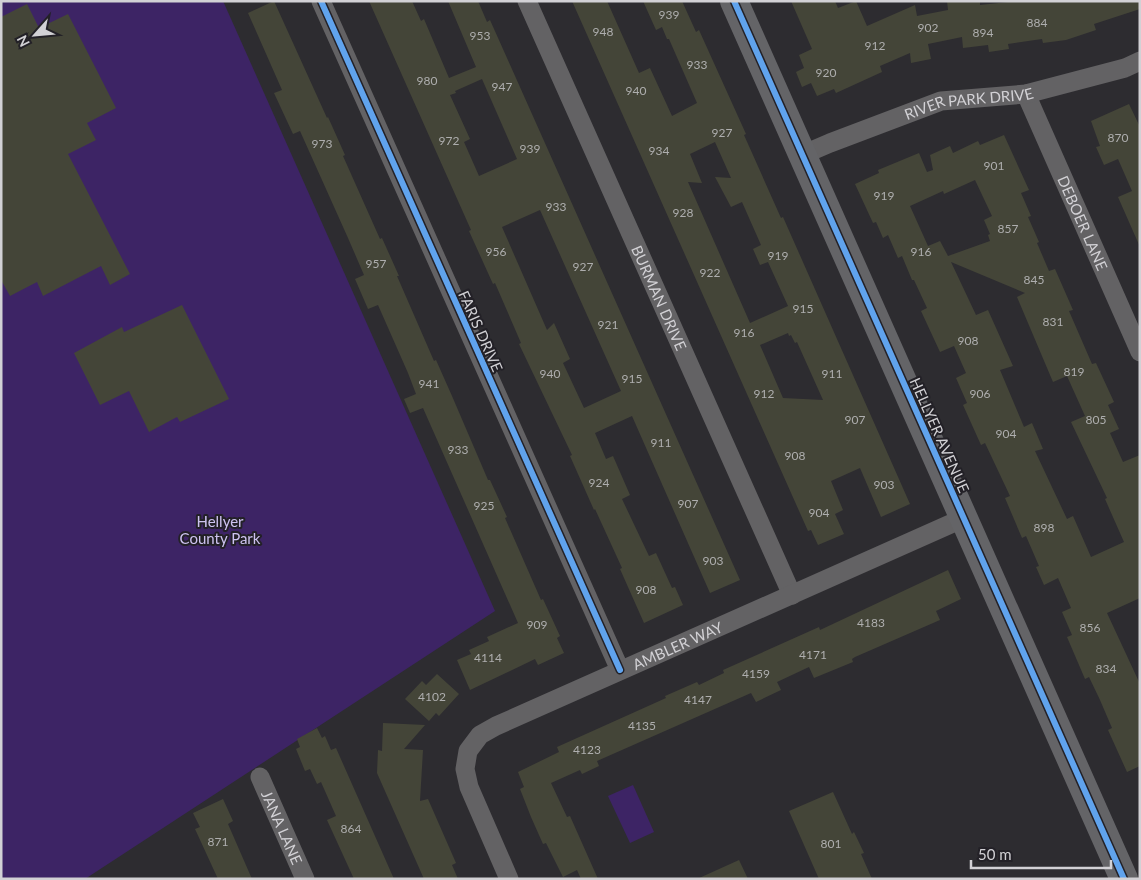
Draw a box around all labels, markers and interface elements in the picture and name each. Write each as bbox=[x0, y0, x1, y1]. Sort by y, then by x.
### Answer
house number: 939 bbox=[659, 7, 679, 22]
north arrow bbox=[10, 10, 60, 60]
house number: 884 bbox=[1027, 15, 1047, 30]
house number: 902 bbox=[918, 20, 938, 35]
house number: 948 bbox=[593, 24, 613, 39]
house number: 894 bbox=[973, 25, 993, 40]
house number: 953 bbox=[470, 28, 490, 43]
text: N bbox=[13, 32, 33, 50]
house number: 912 bbox=[865, 38, 885, 53]
house number: 933 bbox=[687, 57, 707, 72]
house number: 920 bbox=[816, 65, 836, 80]
house number: 980 bbox=[417, 73, 437, 88]
house number: 947 bbox=[492, 79, 512, 94]
house number: 940 bbox=[626, 83, 646, 98]
street label: RIVER PARK DRIVE bbox=[902, 83, 1035, 123]
house number: 927 bbox=[712, 125, 732, 140]
house number: 870 bbox=[1108, 130, 1128, 145]
house number: 972 bbox=[439, 133, 459, 148]
house number: 973 bbox=[312, 136, 332, 151]
house number: 939 bbox=[520, 141, 540, 156]
house number: 934 bbox=[649, 143, 669, 158]
house number: 901 bbox=[984, 158, 1004, 173]
street label: DEBOER LANE bbox=[1054, 173, 1112, 273]
house number: 919 bbox=[874, 188, 894, 203]
house number: 933 bbox=[546, 199, 566, 214]
house number: 928 bbox=[673, 205, 693, 220]
house number: 857 bbox=[998, 221, 1018, 236]
street label: BURMAN DRIVE bbox=[628, 242, 691, 353]
house number: 956 bbox=[486, 244, 506, 259]
house number: 916 bbox=[911, 244, 931, 259]
house number: 919 bbox=[768, 248, 788, 263]
house number: 957 bbox=[366, 256, 386, 271]
house number: 927 bbox=[573, 259, 593, 274]
house number: 922 bbox=[700, 265, 720, 280]
house number: 845 bbox=[1024, 272, 1044, 287]
street label: FARIS DRIVE bbox=[455, 288, 507, 374]
house number: 915 bbox=[793, 301, 813, 316]
house number: 831 bbox=[1043, 314, 1063, 329]
house number: 921 bbox=[598, 317, 618, 332]
house number: 916 bbox=[734, 325, 754, 340]
house number: 908 bbox=[958, 333, 978, 348]
house number: 819 bbox=[1064, 364, 1084, 379]
house number: 940 bbox=[540, 366, 560, 381]
house number: 911 bbox=[822, 366, 842, 381]
house number: 915 bbox=[622, 371, 642, 386]
street label: HELLYER AVENUE bbox=[907, 375, 973, 495]
house number: 941 bbox=[419, 376, 439, 391]
house number: 912 bbox=[754, 386, 774, 401]
house number: 906 bbox=[970, 386, 990, 401]
house number: 907 bbox=[845, 412, 865, 427]
house number: 805 bbox=[1086, 412, 1106, 427]
house number: 904 bbox=[996, 426, 1016, 441]
house number: 911 bbox=[651, 435, 671, 450]
house number: 933 bbox=[448, 442, 468, 457]
house number: 908 bbox=[785, 448, 805, 463]
house number: 924 bbox=[589, 475, 609, 490]
house number: 903 bbox=[874, 477, 894, 492]
house number: 907 bbox=[678, 496, 698, 511]
house number: 925 bbox=[474, 498, 494, 513]
house number: 904 bbox=[809, 505, 829, 520]
park label: Hellyer County Park bbox=[180, 512, 261, 547]
house number: 898 bbox=[1034, 520, 1054, 535]
house number: 903 bbox=[703, 553, 723, 568]
house number: 908 bbox=[636, 582, 656, 597]
house number: 4183 bbox=[857, 615, 885, 630]
house number: 909 bbox=[527, 617, 547, 632]
street label: AMBLER WAY bbox=[630, 617, 726, 673]
house number: 856 bbox=[1080, 620, 1100, 635]
house number: 4171 bbox=[799, 647, 827, 662]
house number: 4114 bbox=[474, 650, 502, 665]
house number: 834 bbox=[1096, 661, 1116, 676]
house number: 4159 bbox=[742, 666, 770, 681]
house number: 4102 bbox=[418, 689, 446, 704]
house number: 4147 bbox=[684, 692, 712, 707]
house number: 4135 bbox=[628, 718, 656, 733]
house number: 4123 bbox=[573, 742, 601, 757]
street label: JANA LANE bbox=[258, 787, 306, 867]
house number: 864 bbox=[341, 821, 361, 836]
house number: 871 bbox=[208, 834, 228, 849]
house number: 801 bbox=[821, 836, 841, 851]
scale bar bbox=[971, 838, 1111, 870]
text: 50 m bbox=[978, 845, 1012, 863]

